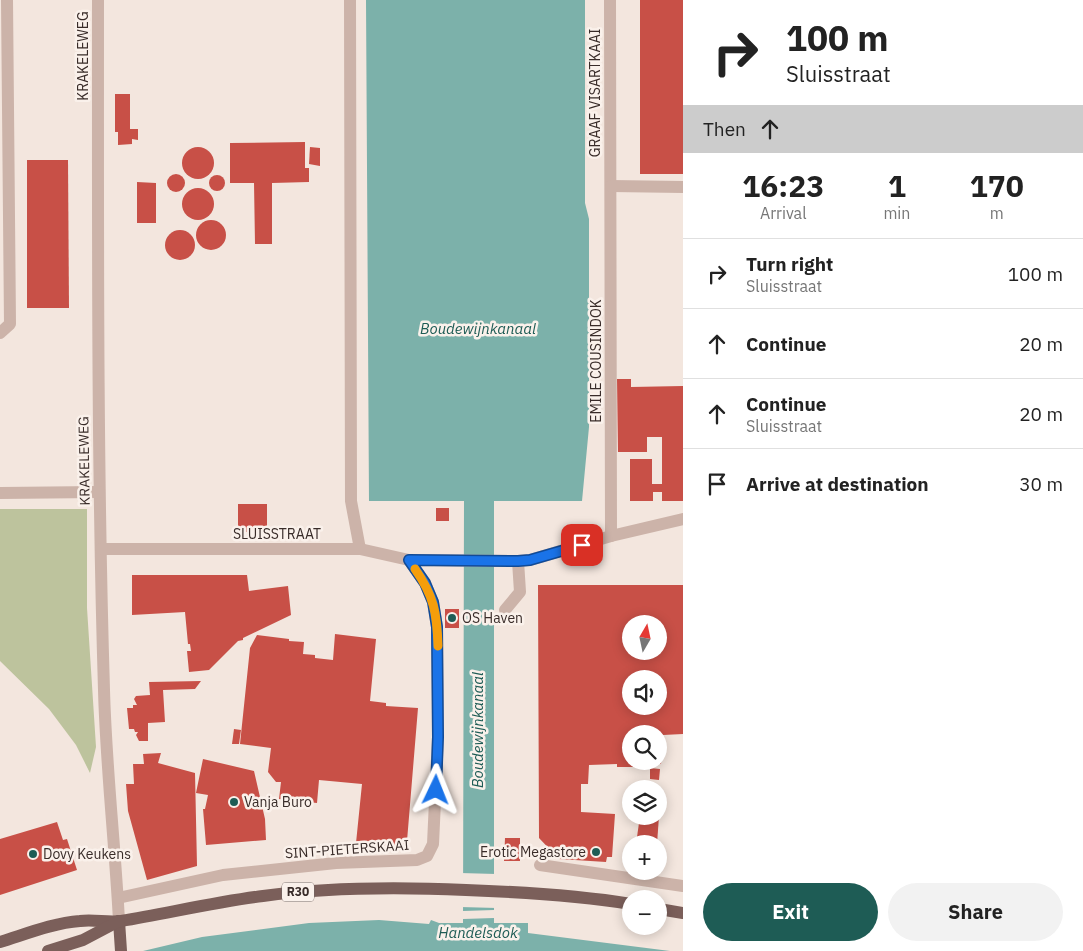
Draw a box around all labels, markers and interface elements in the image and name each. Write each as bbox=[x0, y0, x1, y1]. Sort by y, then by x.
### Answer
street label: KRAKELEWEG bbox=[74, 11, 92, 101]
text: 100 m bbox=[786, 15, 889, 61]
icon: right bbox=[703, 20, 768, 85]
street label: GRAAF VISARTKAAI bbox=[586, 29, 604, 157]
text: Sluisstraat bbox=[786, 59, 891, 88]
icon: ahead bbox=[756, 115, 784, 143]
text: Then bbox=[703, 117, 746, 141]
text: 16:23 bbox=[742, 166, 824, 205]
text: 1 bbox=[888, 166, 906, 205]
text: 170 bbox=[970, 166, 1024, 205]
text: Arrival bbox=[760, 203, 807, 223]
text: min bbox=[883, 203, 910, 223]
text: m bbox=[990, 203, 1004, 223]
text: Turn right bbox=[746, 252, 833, 276]
icon: right bbox=[703, 260, 731, 288]
text: 100 m bbox=[1008, 262, 1063, 286]
text: Sluisstraat bbox=[746, 276, 822, 296]
street label: EMILE COUSINDOK bbox=[587, 299, 605, 423]
water label: Boudewijnkanaal bbox=[420, 319, 536, 338]
icon: ahead bbox=[703, 330, 731, 358]
text: Continue bbox=[746, 332, 826, 356]
text: 20 m bbox=[1019, 332, 1063, 356]
text: Continue bbox=[746, 392, 826, 416]
icon: ahead bbox=[703, 400, 731, 428]
text: 20 m bbox=[1019, 402, 1063, 426]
street label: KRAKELEWEG bbox=[74, 416, 94, 506]
text: Sluisstraat bbox=[746, 416, 822, 436]
icon: arrive bbox=[703, 470, 731, 498]
text: Arrive at destination bbox=[746, 472, 929, 496]
text: 30 m bbox=[1019, 472, 1063, 496]
pin bbox=[561, 524, 603, 566]
street label: SLUISSTRAAT bbox=[233, 525, 321, 543]
icon: arrive bbox=[568, 531, 596, 559]
place label: OS Haven bbox=[462, 609, 523, 627]
marker: OS Haven bbox=[446, 612, 458, 624]
north arrow bbox=[622, 615, 668, 660]
map controls bbox=[622, 615, 667, 935]
button: sound bbox=[622, 670, 667, 715]
water label: Boudewijnkanaal bbox=[468, 672, 487, 788]
button: search bbox=[622, 725, 667, 770]
position arrow bbox=[409, 763, 461, 815]
button: layers bbox=[622, 780, 667, 825]
place label: Vanja Buro bbox=[244, 793, 312, 811]
marker: Vanja Buro bbox=[228, 796, 240, 808]
button: + bbox=[622, 835, 667, 880]
street label: SINT-PIETERSKAAI bbox=[284, 836, 410, 862]
place label: Erotic Megastore bbox=[480, 843, 586, 861]
place label: Dovy Keukens bbox=[43, 845, 131, 863]
marker: Erotic Megastore bbox=[590, 846, 602, 858]
marker: Dovy Keukens bbox=[27, 848, 39, 860]
road number: R30 bbox=[282, 882, 314, 902]
button: Exit bbox=[703, 883, 878, 941]
button: Share bbox=[888, 883, 1063, 941]
button: − bbox=[622, 890, 667, 935]
water label: Handelsdok bbox=[438, 923, 518, 942]

